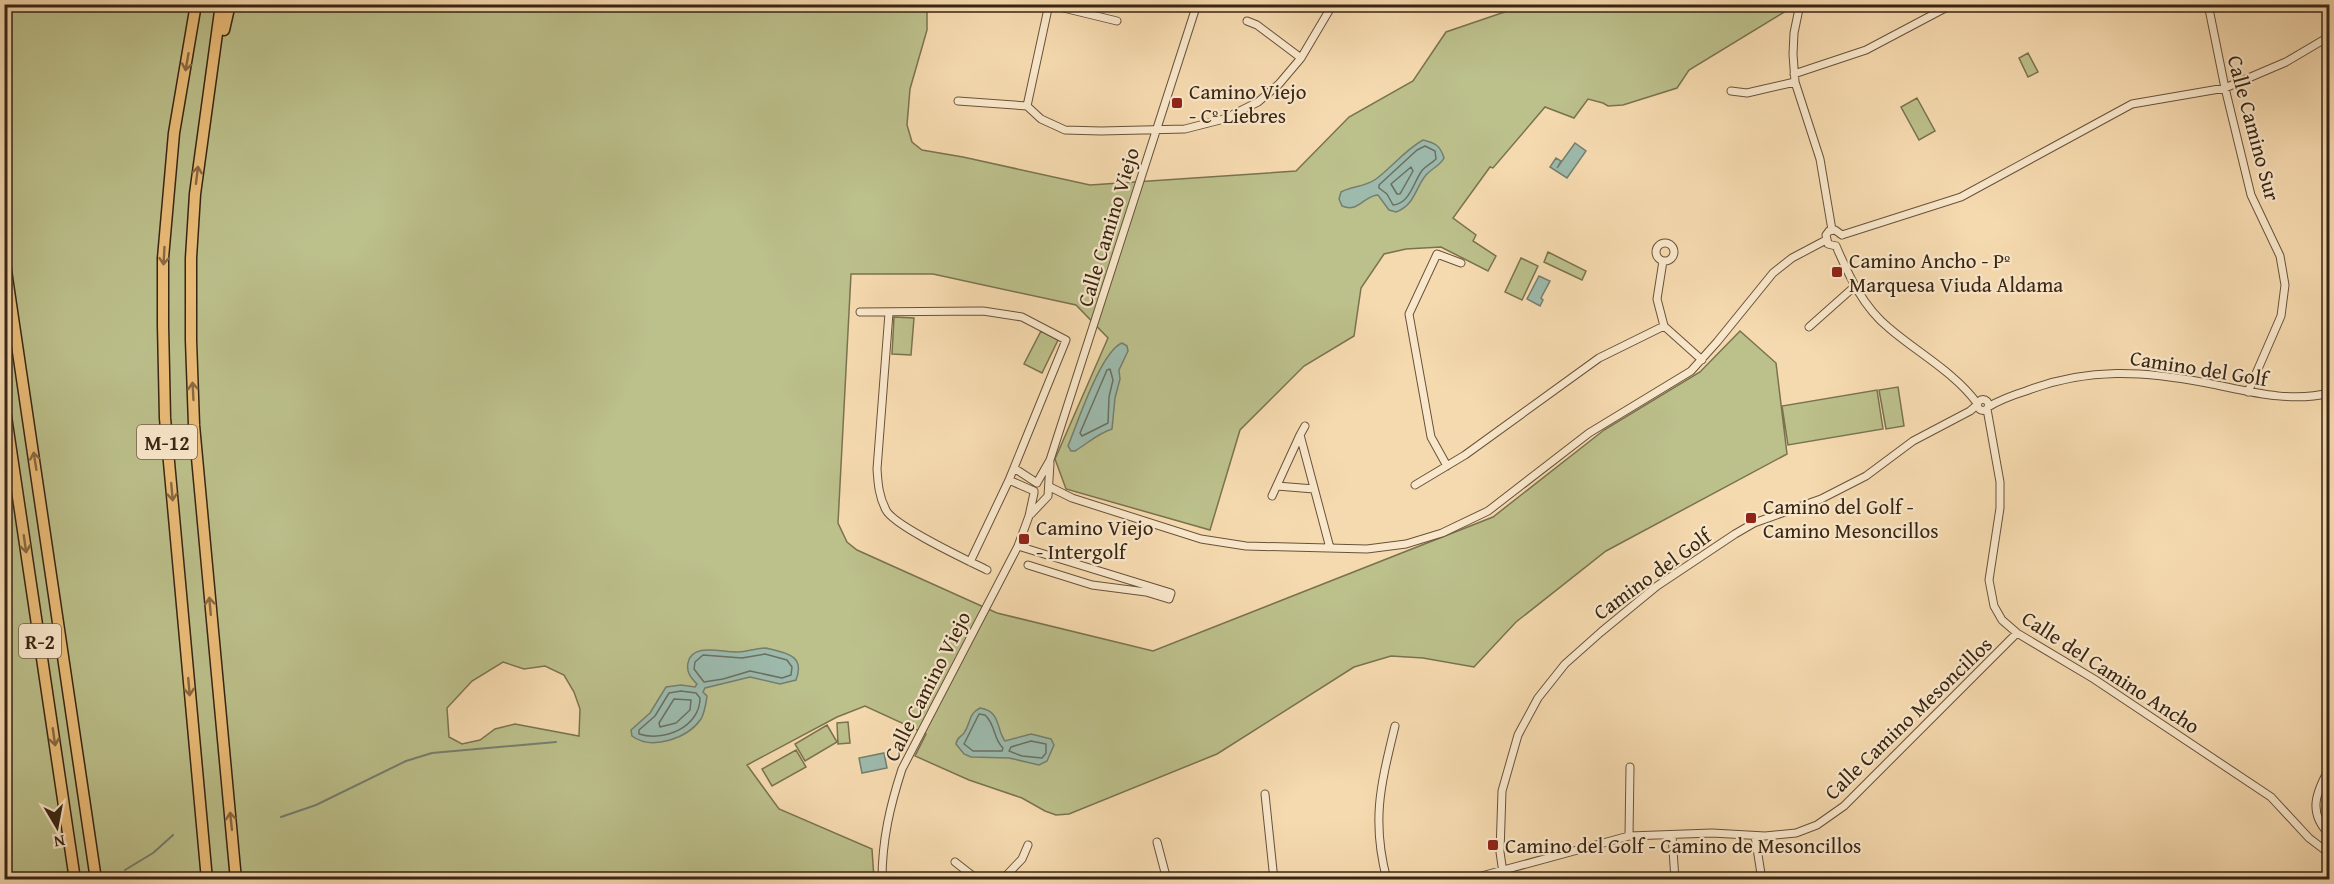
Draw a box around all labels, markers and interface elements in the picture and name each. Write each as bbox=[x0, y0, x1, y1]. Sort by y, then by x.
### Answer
one-way arrow bbox=[181, 52, 192, 72]
street label: Calle Camino Sur bbox=[2220, 52, 2288, 204]
place label: Camino Viejo - Cº Liebres bbox=[1189, 76, 1306, 131]
marker: Camino Viejo - Cº Liebres bbox=[1170, 96, 1184, 110]
street label: Calle Camino Viejo bbox=[1069, 144, 1147, 310]
one-way arrow bbox=[192, 166, 203, 186]
one-way arrow bbox=[158, 245, 169, 265]
place label: Camino Ancho - Pº Marquesa Viuda Aldama bbox=[1849, 245, 2063, 300]
marker: Camino Ancho - Pº Marquesa Viuda Aldama bbox=[1830, 265, 1844, 279]
street label: Camino del Golf bbox=[2128, 342, 2272, 395]
one-way arrow bbox=[187, 381, 198, 401]
road number: M-12 bbox=[137, 425, 197, 459]
one-way arrow bbox=[29, 452, 40, 471]
one-way arrow bbox=[167, 482, 178, 502]
place label: Camino del Golf - Camino Mesoncillos bbox=[1763, 491, 1939, 546]
marker: Camino del Golf - Camino Mesoncillos bbox=[1744, 511, 1758, 525]
place label: Camino Viejo - Intergolf bbox=[1036, 512, 1153, 567]
street label: Camino del Golf bbox=[1587, 519, 1719, 627]
marker: Camino Viejo - Intergolf bbox=[1017, 532, 1031, 546]
one-way arrow bbox=[20, 534, 31, 554]
one-way arrow bbox=[204, 597, 215, 617]
street label: Calle del Camino Ancho bbox=[2016, 603, 2206, 741]
street label: Calle Camino Viejo bbox=[876, 605, 978, 767]
road number: R-2 bbox=[19, 624, 61, 658]
street label: Calle Camino Mesoncillos bbox=[1817, 629, 1999, 807]
one-way arrow bbox=[184, 676, 195, 696]
one-way arrow bbox=[49, 727, 60, 747]
north arrow bbox=[27, 797, 87, 857]
one-way arrow bbox=[225, 812, 236, 832]
text: N bbox=[52, 829, 67, 855]
place label: Camino del Golf - Camino de Mesoncillos bbox=[1505, 830, 1861, 861]
marker: Camino del Golf - Camino de Mesoncillos bbox=[1486, 838, 1500, 852]

